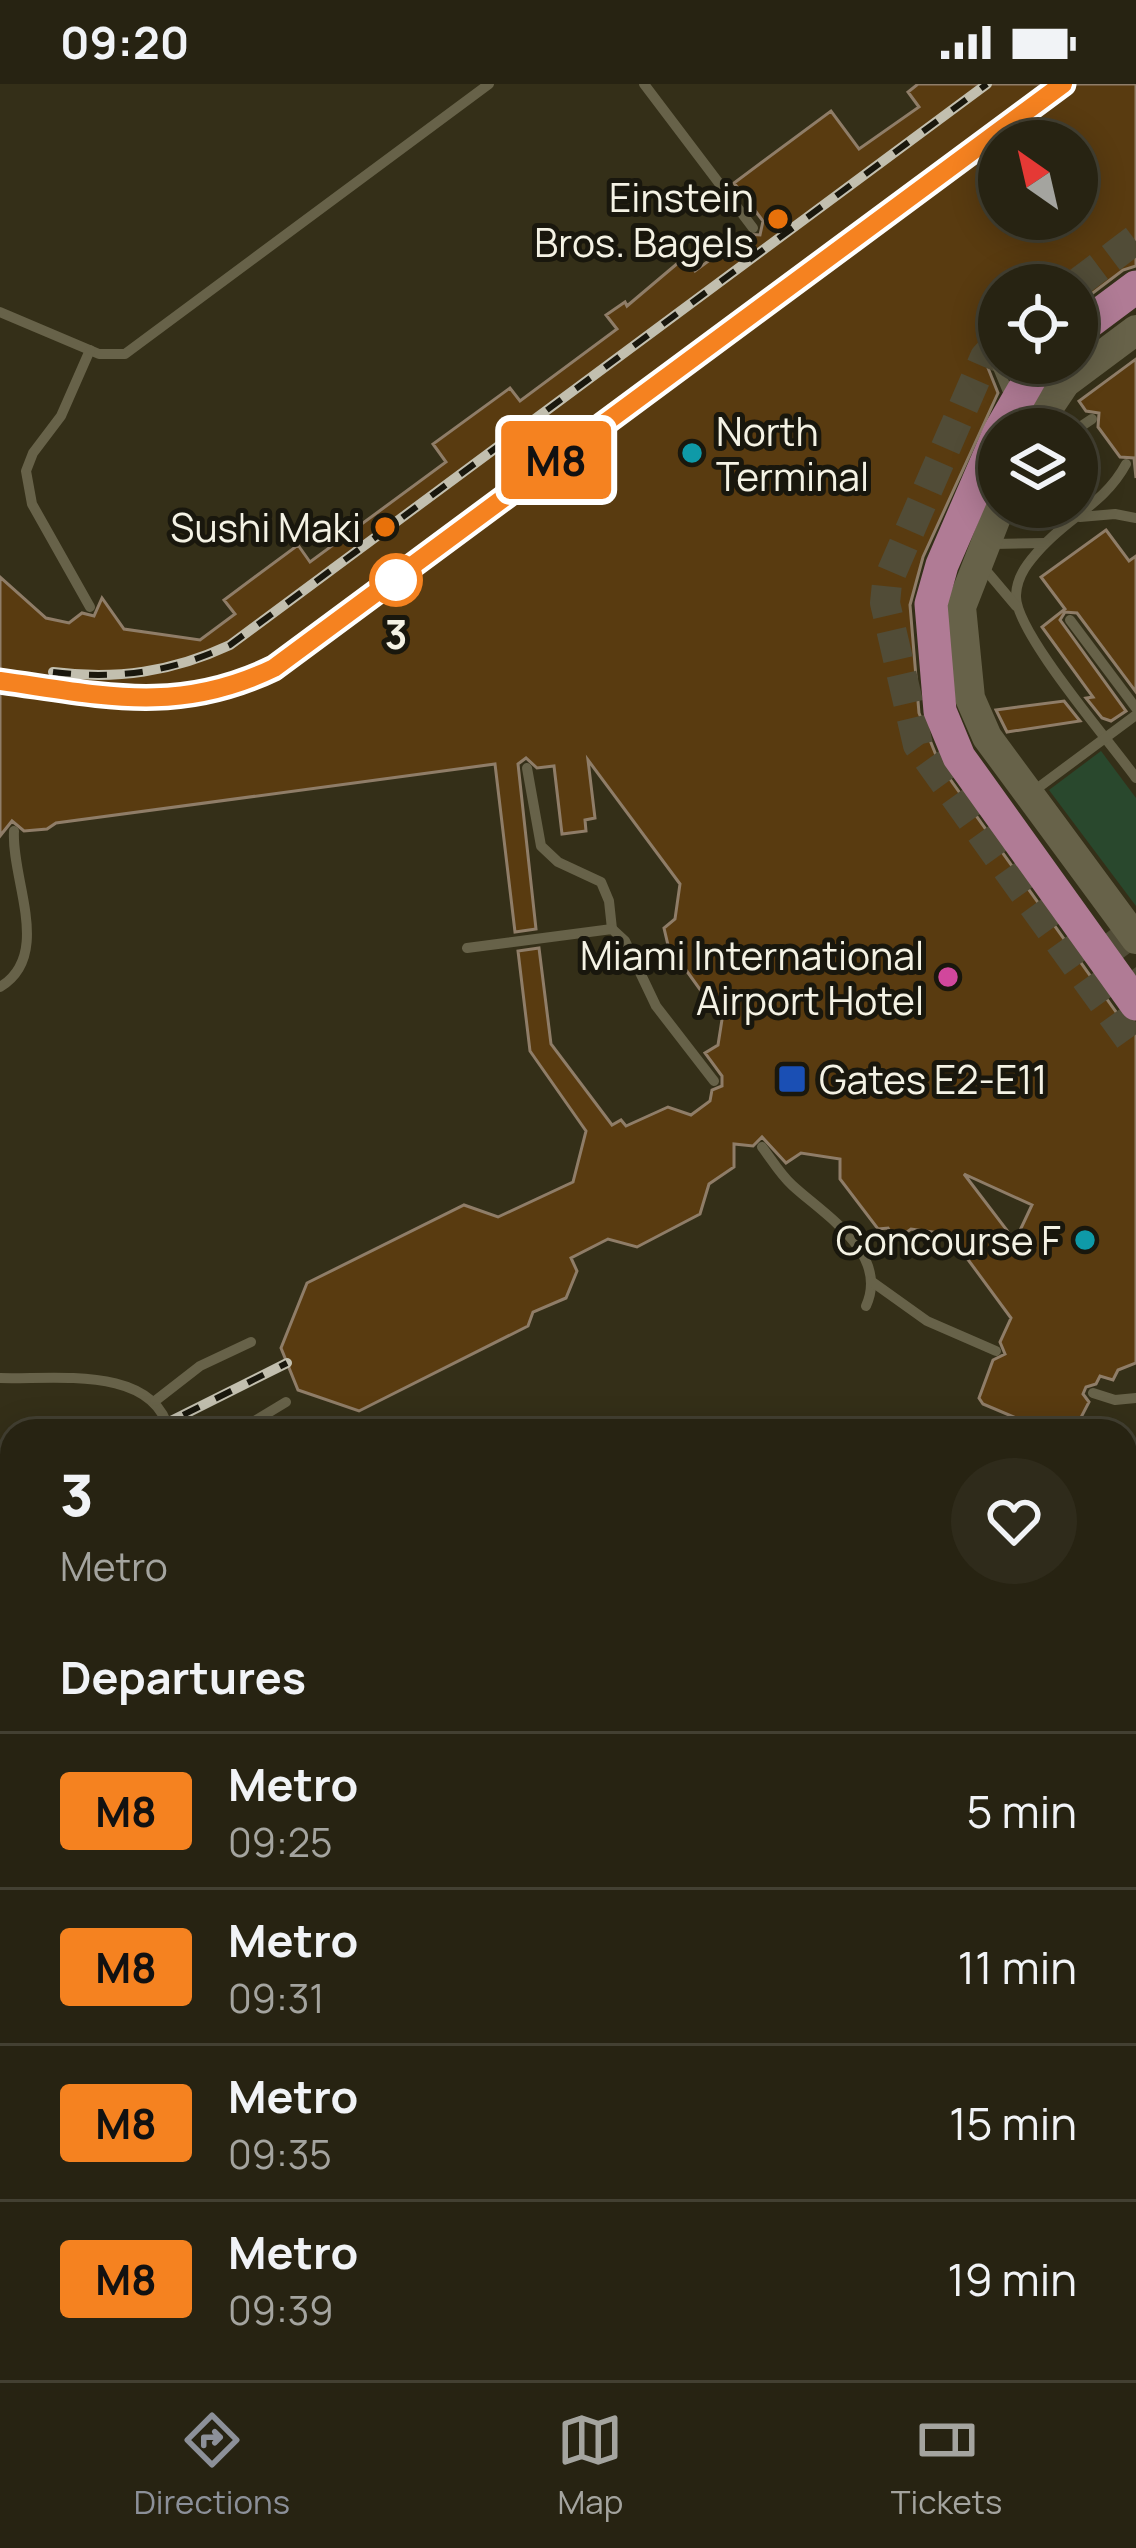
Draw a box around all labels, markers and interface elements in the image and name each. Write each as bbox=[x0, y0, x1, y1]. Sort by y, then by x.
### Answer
text: 09:20 bbox=[60, 11, 189, 73]
north arrow bbox=[978, 120, 1098, 240]
map controls bbox=[978, 120, 1098, 528]
place label: Einstein Bros. Bagels bbox=[534, 170, 754, 269]
marker: Einstein Bros. Bagels bbox=[765, 206, 791, 232]
button: locate bbox=[978, 264, 1098, 384]
place label: North Terminal bbox=[716, 404, 869, 503]
button: layers bbox=[978, 408, 1098, 528]
line badge: M8 bbox=[502, 421, 610, 499]
text: M8 bbox=[525, 431, 587, 489]
marker: North Terminal bbox=[679, 440, 705, 466]
place label: Sushi Maki bbox=[170, 500, 361, 554]
marker: Sushi Maki bbox=[372, 514, 398, 540]
marker: 3 bbox=[371, 555, 421, 605]
place label: 3 bbox=[385, 607, 407, 661]
place label: Miami International Airport Hotel bbox=[580, 928, 924, 1027]
marker: Miami International Airport Hotel bbox=[935, 964, 961, 990]
place label: Gates E2-E11 bbox=[819, 1052, 1048, 1106]
marker: Gates E2-E11 bbox=[776, 1063, 808, 1095]
place label: Concourse F bbox=[836, 1213, 1061, 1267]
marker: Concourse F bbox=[1072, 1227, 1098, 1253]
text: 3 bbox=[60, 1455, 94, 1533]
button: heart bbox=[951, 1458, 1077, 1584]
text: Metro bbox=[60, 1539, 168, 1593]
text: Departures bbox=[60, 1646, 306, 1708]
text: Metro bbox=[228, 1753, 358, 1815]
text: 5 min bbox=[967, 1780, 1077, 1842]
text: M8 bbox=[95, 1782, 157, 1840]
text: 09:25 bbox=[228, 1815, 332, 1869]
text: Metro bbox=[228, 1909, 358, 1971]
text: 11 min bbox=[958, 1936, 1077, 1998]
text: M8 bbox=[95, 1938, 157, 1996]
text: 09:31 bbox=[228, 1971, 324, 2025]
text: Metro bbox=[228, 2065, 358, 2127]
text: 15 min bbox=[949, 2092, 1077, 2154]
text: M8 bbox=[95, 2094, 157, 2152]
text: 09:35 bbox=[228, 2127, 332, 2181]
text: Metro bbox=[228, 2221, 358, 2283]
text: 19 min bbox=[947, 2248, 1077, 2310]
text: M8 bbox=[95, 2250, 157, 2308]
text: 09:39 bbox=[228, 2283, 333, 2337]
tab: Directions bbox=[134, 2407, 290, 2524]
tab: Map bbox=[557, 2407, 623, 2524]
tab: Tickets bbox=[891, 2407, 1002, 2524]

